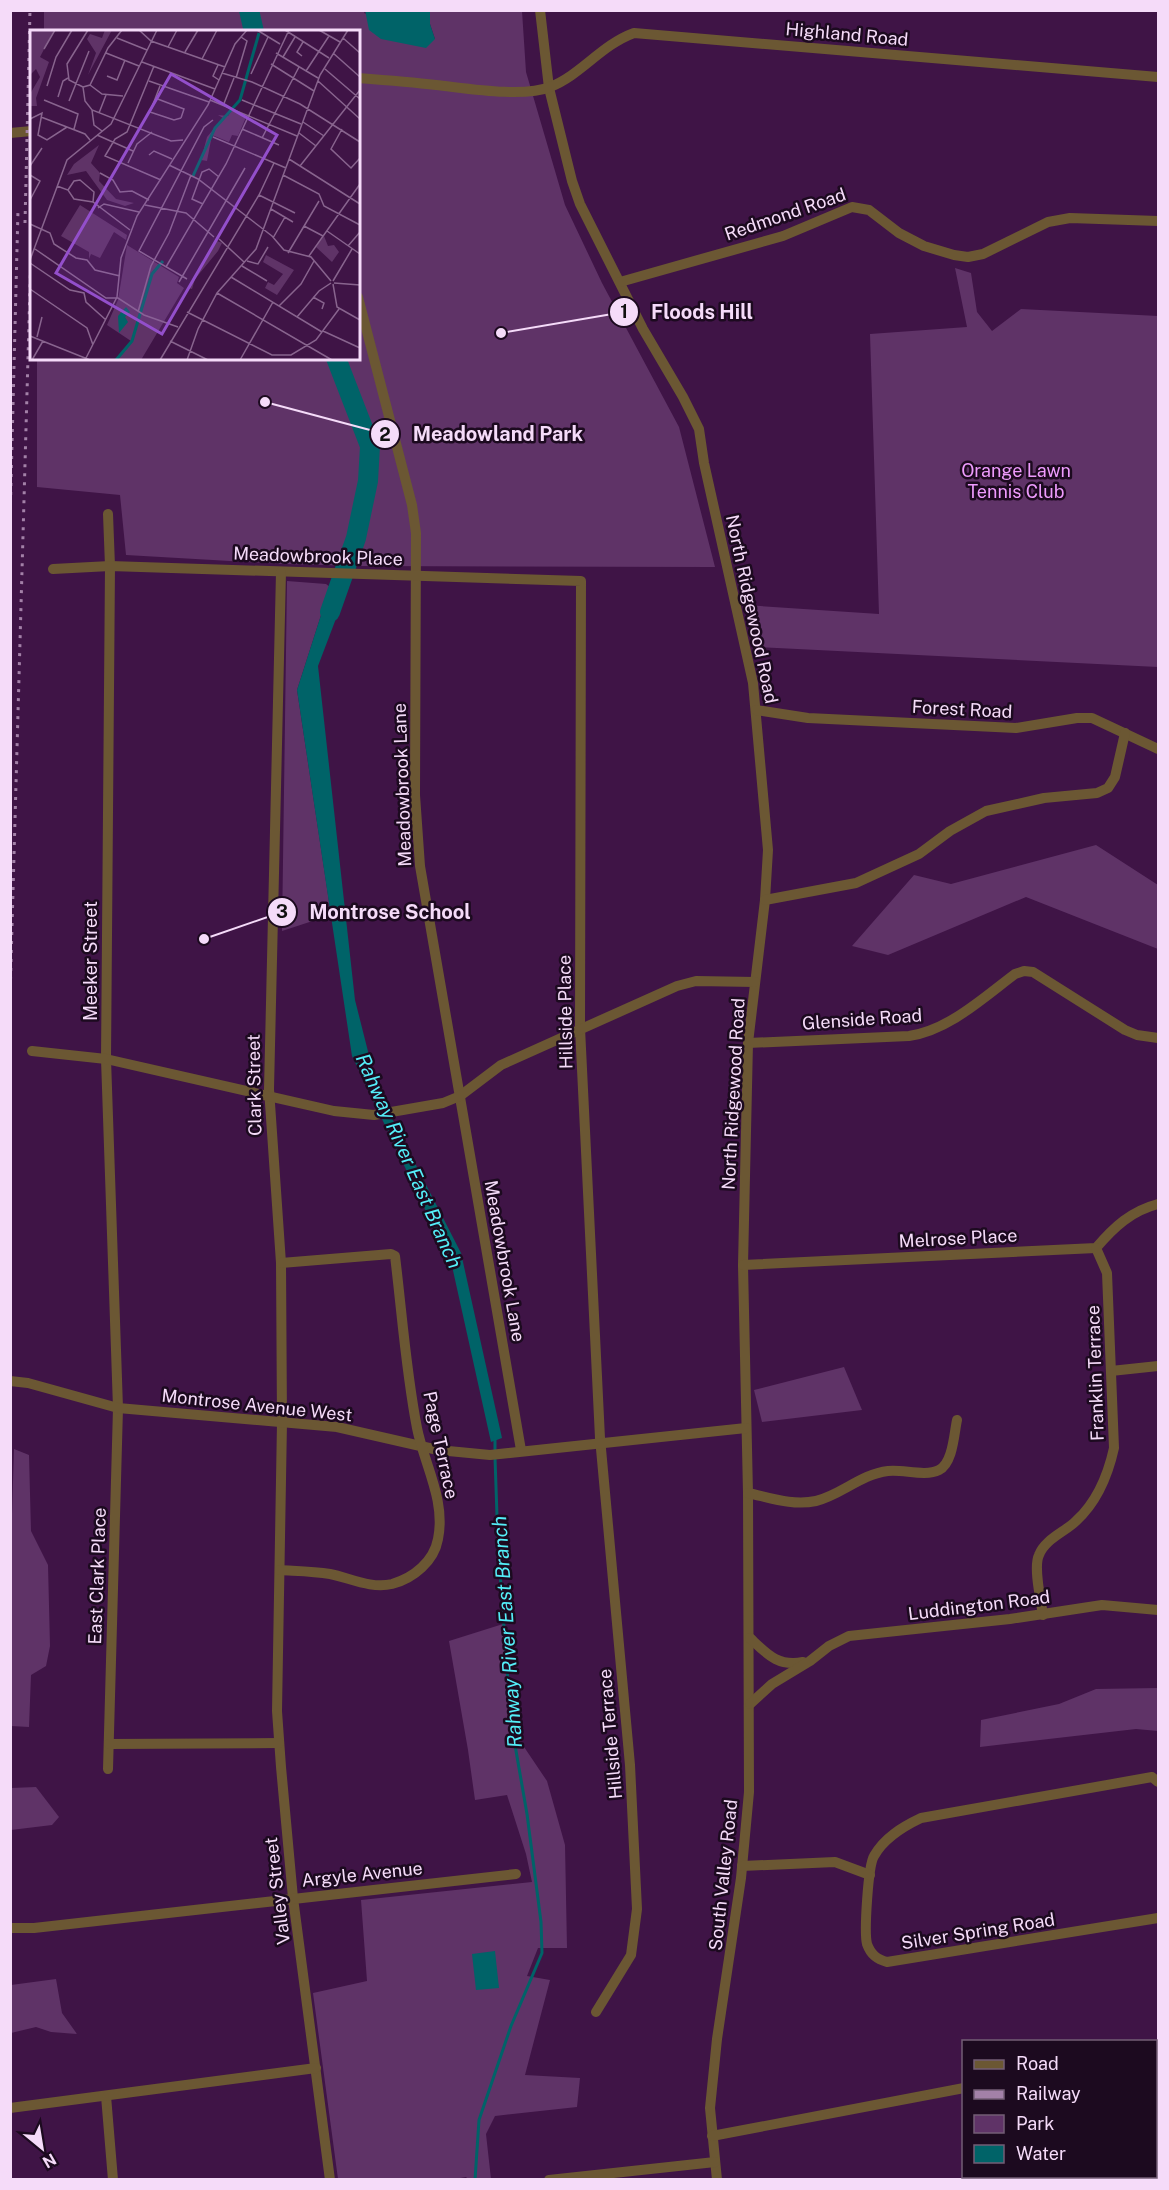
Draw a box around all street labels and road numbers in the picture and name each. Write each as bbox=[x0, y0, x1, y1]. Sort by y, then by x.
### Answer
street label: Highland Road bbox=[785, 18, 909, 50]
street label: Redmond Road bbox=[722, 183, 848, 245]
street label: North Ridgewood Road bbox=[722, 513, 782, 705]
street label: Meadowbrook Place bbox=[233, 543, 403, 569]
street label: Forest Road bbox=[911, 696, 1013, 722]
street label: Meadowbrook Lane bbox=[389, 703, 415, 867]
street label: Meeker Street bbox=[80, 901, 101, 1021]
street label: Hillside Place bbox=[554, 955, 576, 1069]
street label: North Ridgewood Road bbox=[717, 997, 749, 1191]
street label: Glenside Road bbox=[801, 1004, 923, 1034]
street label: Clark Street bbox=[243, 1034, 265, 1136]
street label: Meadowbrook Lane bbox=[480, 1179, 530, 1343]
street label: Melrose Place bbox=[898, 1224, 1018, 1252]
street label: Franklin Terrace bbox=[1082, 1305, 1108, 1441]
street label: Montrose Avenue West bbox=[161, 1385, 353, 1425]
street label: Page Terrace bbox=[419, 1389, 463, 1501]
street label: East Clark Place bbox=[84, 1507, 110, 1645]
street label: Luddington Road bbox=[907, 1586, 1051, 1624]
street label: Hillside Terrace bbox=[594, 1668, 626, 1800]
street label: South Valley Road bbox=[705, 1798, 741, 1952]
street label: Valley Street bbox=[260, 1836, 294, 1946]
street label: Argyle Avenue bbox=[300, 1857, 424, 1891]
street label: Silver Spring Road bbox=[900, 1908, 1056, 1954]

